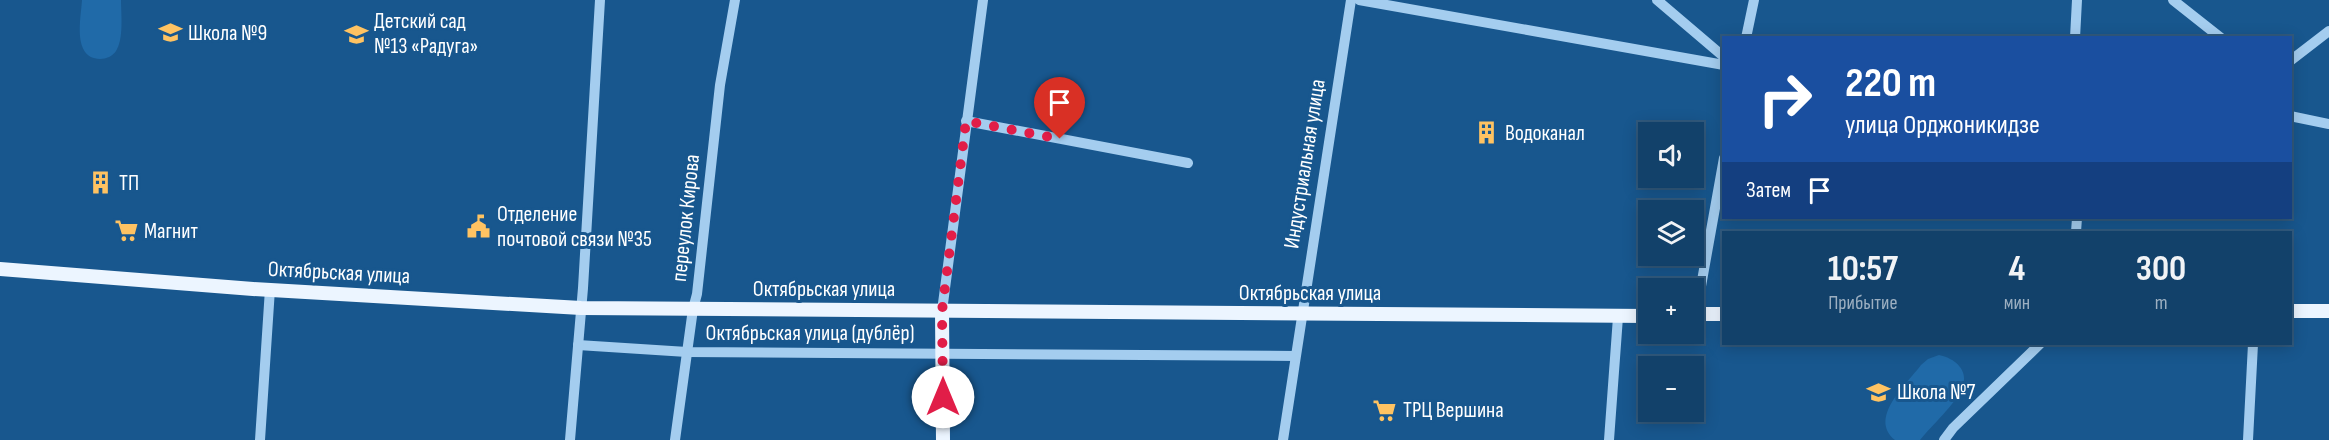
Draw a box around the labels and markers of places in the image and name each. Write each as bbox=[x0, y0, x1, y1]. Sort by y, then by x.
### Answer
place label: Детский сад №13 «Радуга» bbox=[374, 8, 478, 60]
school or university icon: Школа №9 bbox=[157, 20, 183, 46]
place label: Школа №9 bbox=[188, 20, 267, 47]
school or university icon: Детский сад №13 «Радуга» bbox=[343, 21, 369, 47]
pin bbox=[1034, 77, 1085, 139]
building icon: Водоканал bbox=[1474, 120, 1500, 146]
place label: Водоканал bbox=[1505, 120, 1585, 147]
building icon: ТП bbox=[88, 170, 114, 196]
place label: ТП bbox=[119, 170, 139, 197]
place label: Отделение почтовой связи №35 bbox=[497, 201, 652, 253]
public building icon: Отделение почтовой связи №35 bbox=[466, 214, 492, 240]
supermarket icon: Магнит bbox=[113, 218, 139, 244]
place label: Магнит bbox=[144, 218, 198, 245]
school or university icon: Школа №7 bbox=[1866, 379, 1892, 405]
place label: Школа №7 bbox=[1897, 379, 1976, 406]
supermarket icon: ТРЦ Вершина bbox=[1372, 397, 1398, 423]
place label: ТРЦ Вершина bbox=[1403, 397, 1504, 424]

